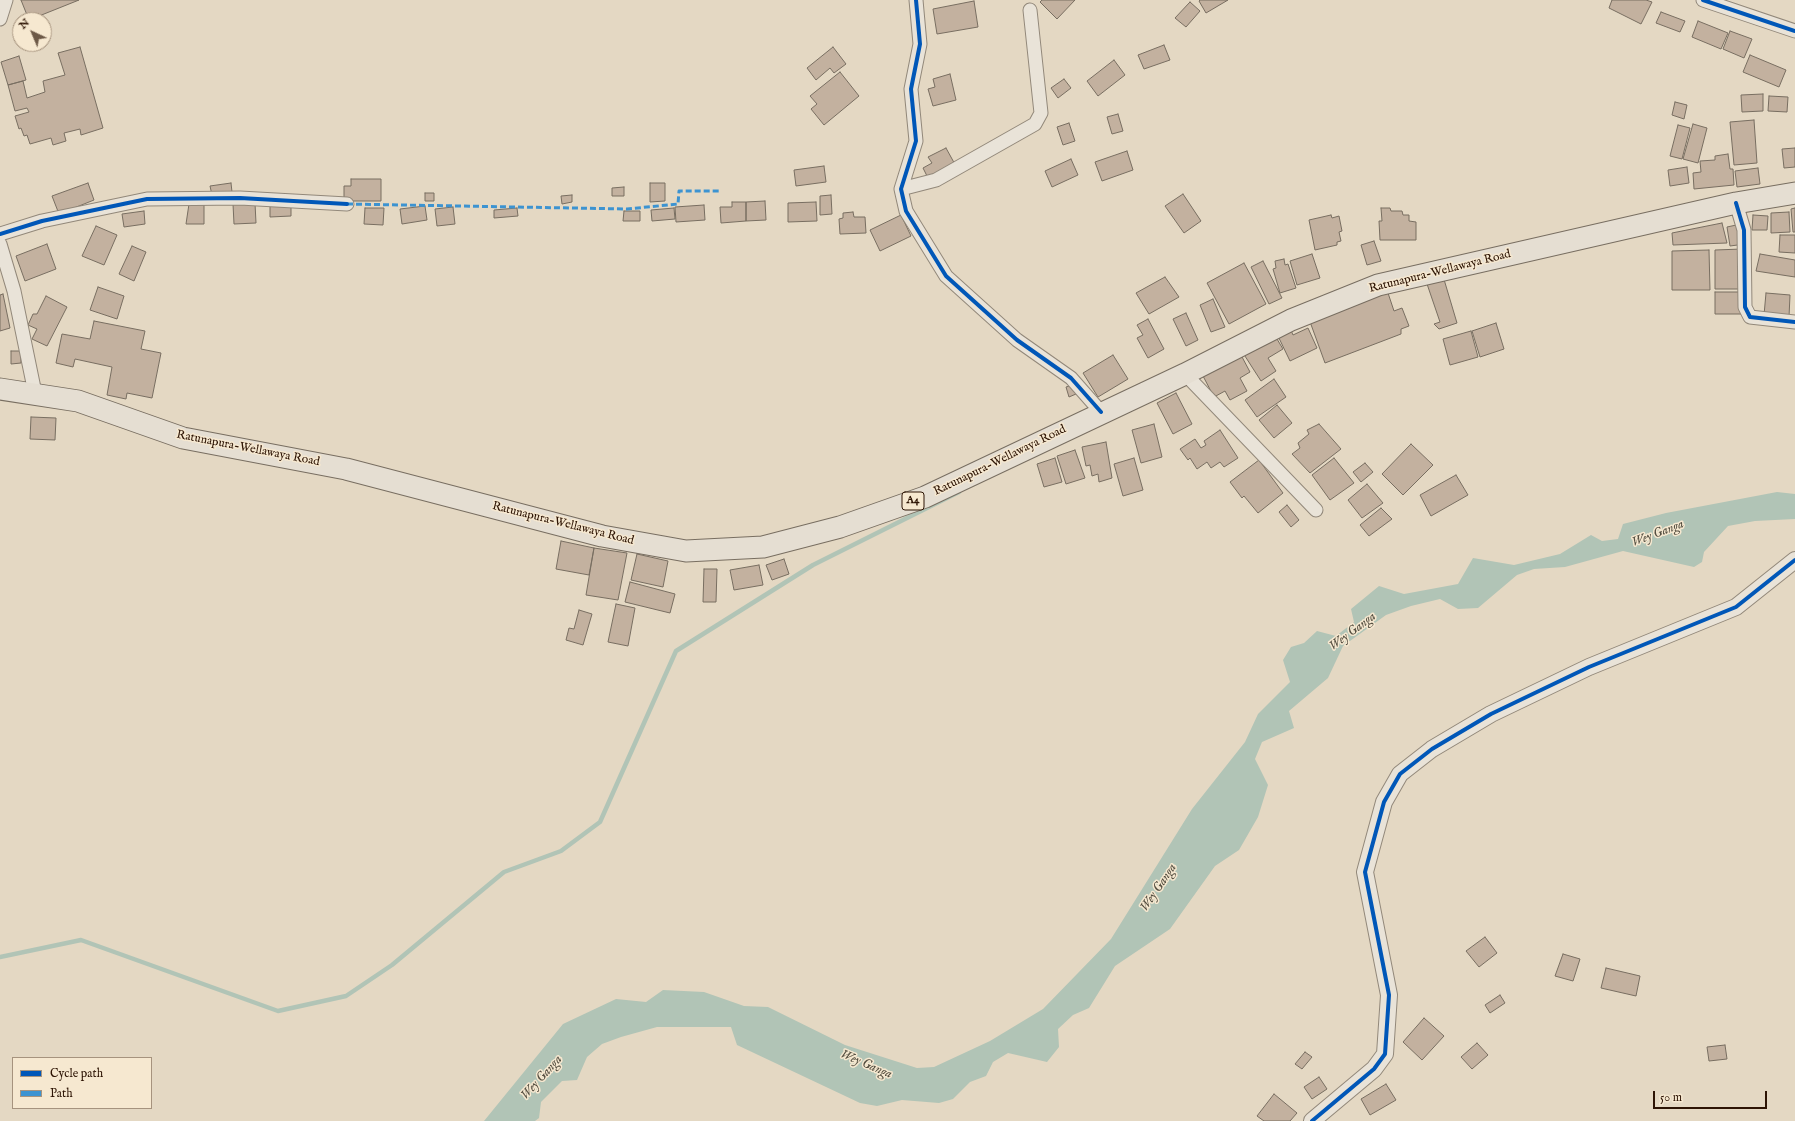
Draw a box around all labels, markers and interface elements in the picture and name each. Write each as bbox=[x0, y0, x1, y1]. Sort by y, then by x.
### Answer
north arrow bbox=[12, 12, 52, 52]
text: N bbox=[16, 16, 33, 32]
street label: Ratunapura-Wellawaya Road bbox=[1368, 247, 1512, 297]
street label: Ratunapura-Wellawaya Road bbox=[931, 423, 1069, 499]
street label: Ratunapura-Wellawaya Road bbox=[175, 428, 321, 470]
road number: A4 bbox=[902, 492, 924, 510]
street label: Ratunapura-Wellawaya Road bbox=[491, 499, 635, 549]
water label: Wey Ganga bbox=[1630, 517, 1686, 551]
water label: Wey Ganga bbox=[1326, 609, 1380, 655]
water label: Wey Ganga bbox=[1137, 861, 1181, 915]
water label: Wey Ganga bbox=[838, 1047, 894, 1083]
water label: Wey Ganga bbox=[518, 1052, 566, 1104]
legend bbox=[12, 1057, 152, 1109]
text: Cycle path bbox=[50, 1066, 103, 1081]
scale bar bbox=[1655, 1083, 1769, 1109]
text: Path bbox=[50, 1086, 73, 1101]
text: 50 m bbox=[1660, 1090, 1682, 1105]

